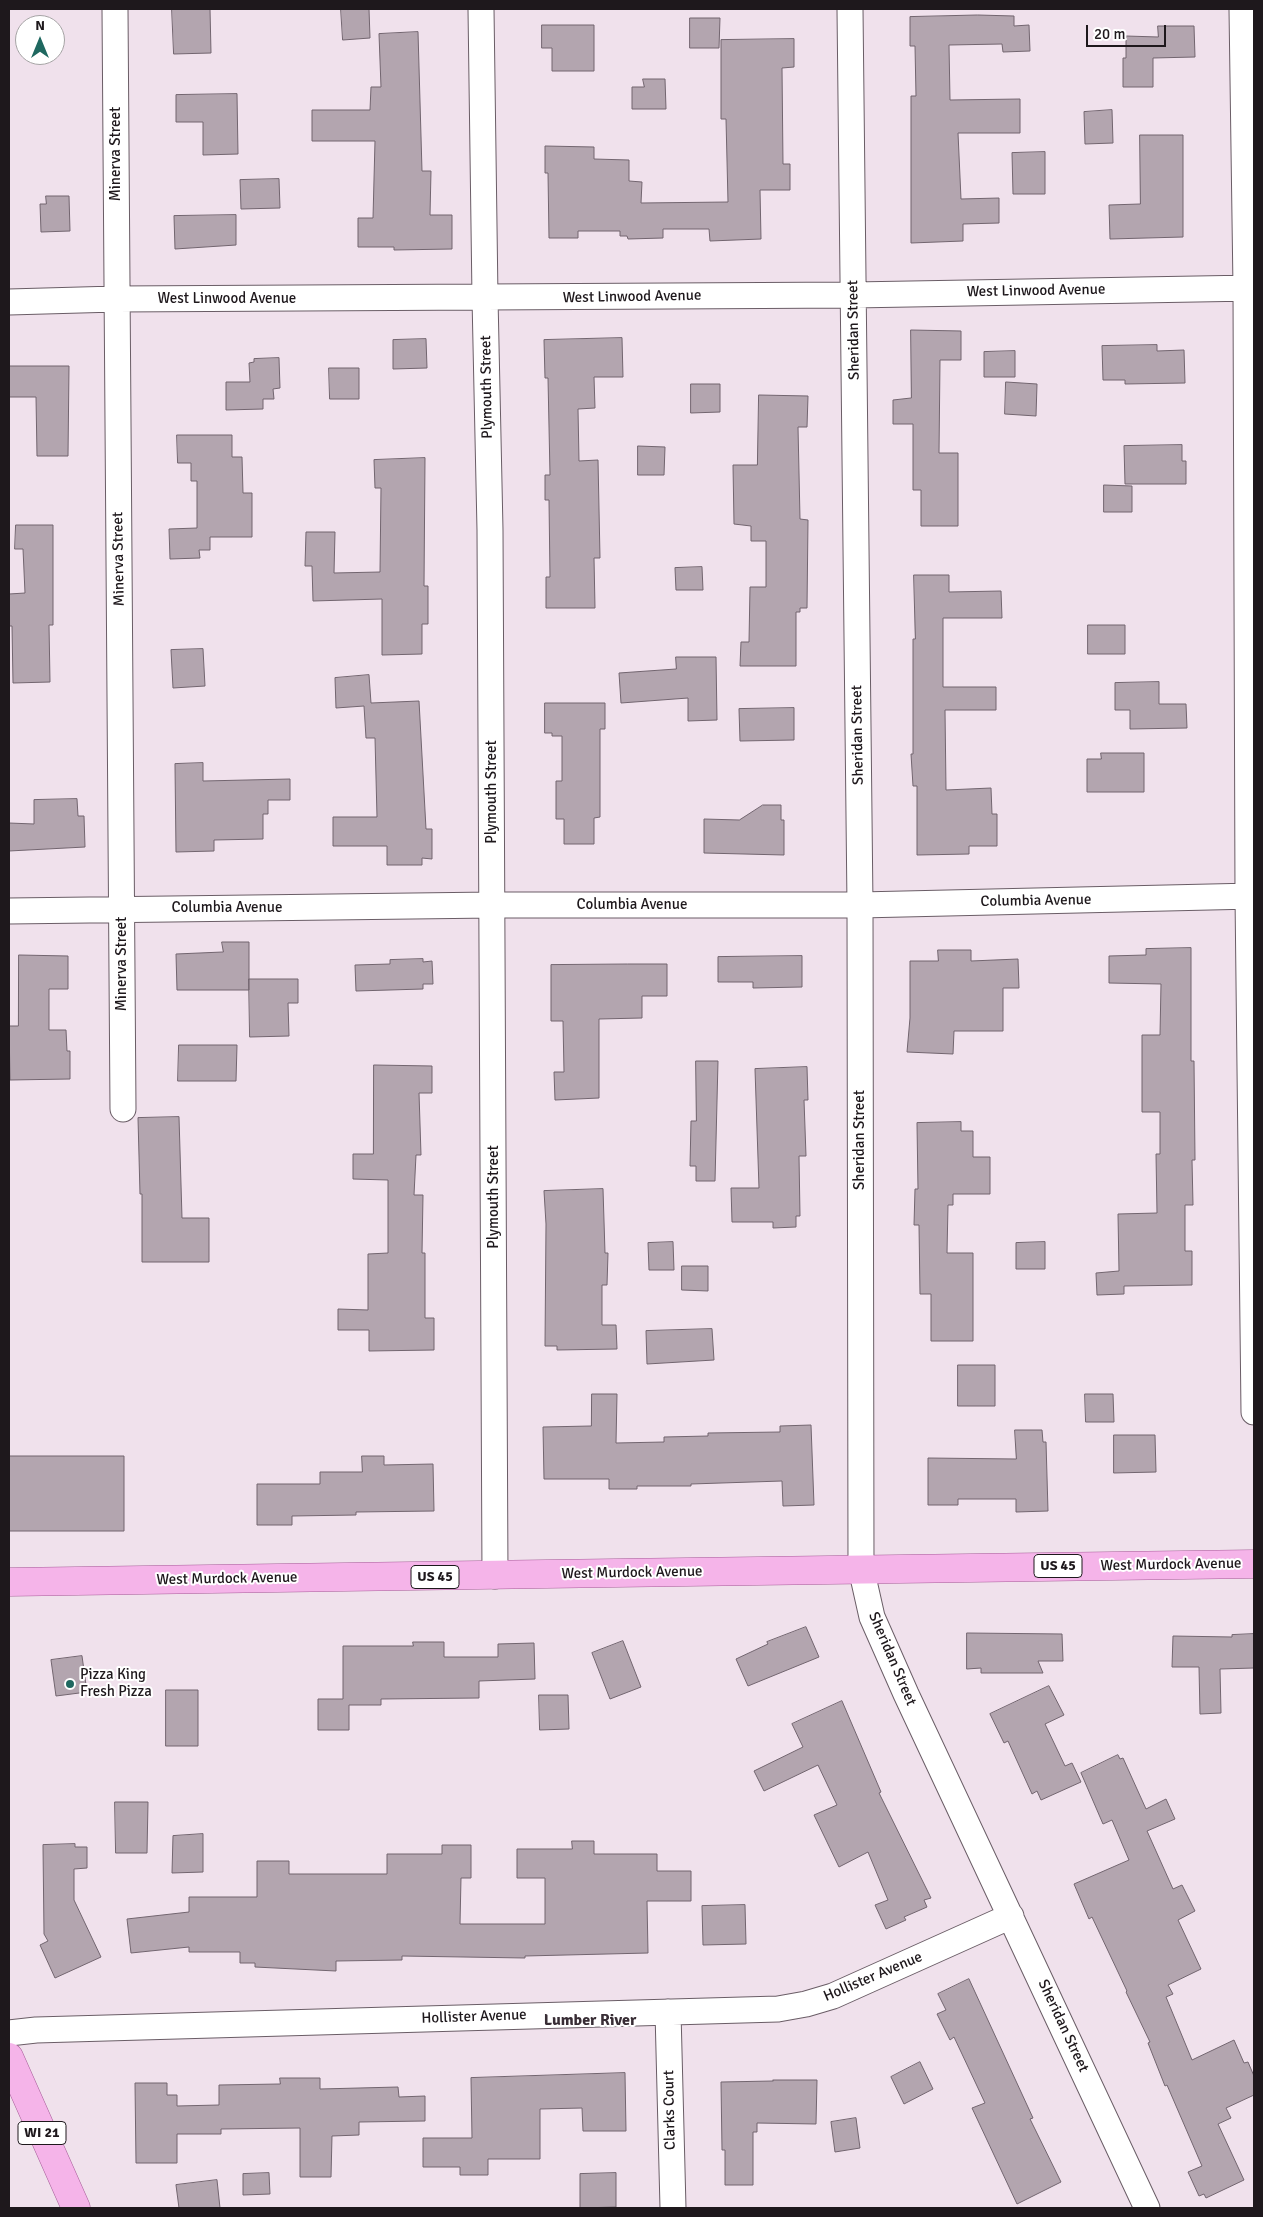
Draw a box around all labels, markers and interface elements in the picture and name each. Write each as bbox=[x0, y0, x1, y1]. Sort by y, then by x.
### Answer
north arrow bbox=[15, 15, 65, 65]
scale bar bbox=[1088, 15, 1168, 47]
text: N bbox=[35, 17, 45, 34]
text: 20 m bbox=[1094, 25, 1125, 43]
street label: Minerva Street bbox=[107, 107, 125, 201]
street label: Sheridan Street bbox=[844, 280, 864, 380]
street label: West Linwood Avenue bbox=[966, 281, 1106, 301]
street label: West Linwood Avenue bbox=[562, 287, 702, 307]
street label: West Linwood Avenue bbox=[158, 290, 296, 308]
street label: Plymouth Street bbox=[477, 335, 497, 439]
street label: Minerva Street bbox=[109, 512, 129, 606]
street label: Sheridan Street bbox=[848, 685, 868, 785]
street label: Plymouth Street bbox=[483, 740, 501, 844]
street label: Columbia Avenue bbox=[980, 891, 1092, 911]
street label: Columbia Avenue bbox=[577, 896, 687, 914]
street label: Columbia Avenue bbox=[172, 899, 282, 917]
street label: Minerva Street bbox=[113, 917, 131, 1011]
street label: Sheridan Street bbox=[851, 1090, 869, 1190]
street label: Plymouth Street bbox=[485, 1145, 503, 1249]
road number: US 45 bbox=[1034, 1554, 1082, 1578]
street label: West Murdock Avenue bbox=[1100, 1555, 1242, 1575]
street label: West Murdock Avenue bbox=[561, 1563, 703, 1583]
road number: US 45 bbox=[411, 1565, 459, 1588]
street label: West Murdock Avenue bbox=[156, 1569, 298, 1589]
street label: Sheridan Street bbox=[864, 1609, 920, 1709]
place label: Pizza King Fresh Pizza bbox=[80, 1666, 152, 1701]
marker: Pizza King Fresh Pizza bbox=[64, 1678, 76, 1690]
street label: Hollister Avenue bbox=[821, 1948, 925, 2006]
street label: Sheridan Street bbox=[1034, 1977, 1092, 2075]
street label: Hollister Avenue bbox=[421, 2006, 527, 2028]
district label: Lumber River bbox=[544, 2011, 636, 2031]
street label: Clarks Court bbox=[660, 2070, 680, 2150]
road number: WI 21 bbox=[18, 2122, 66, 2144]

